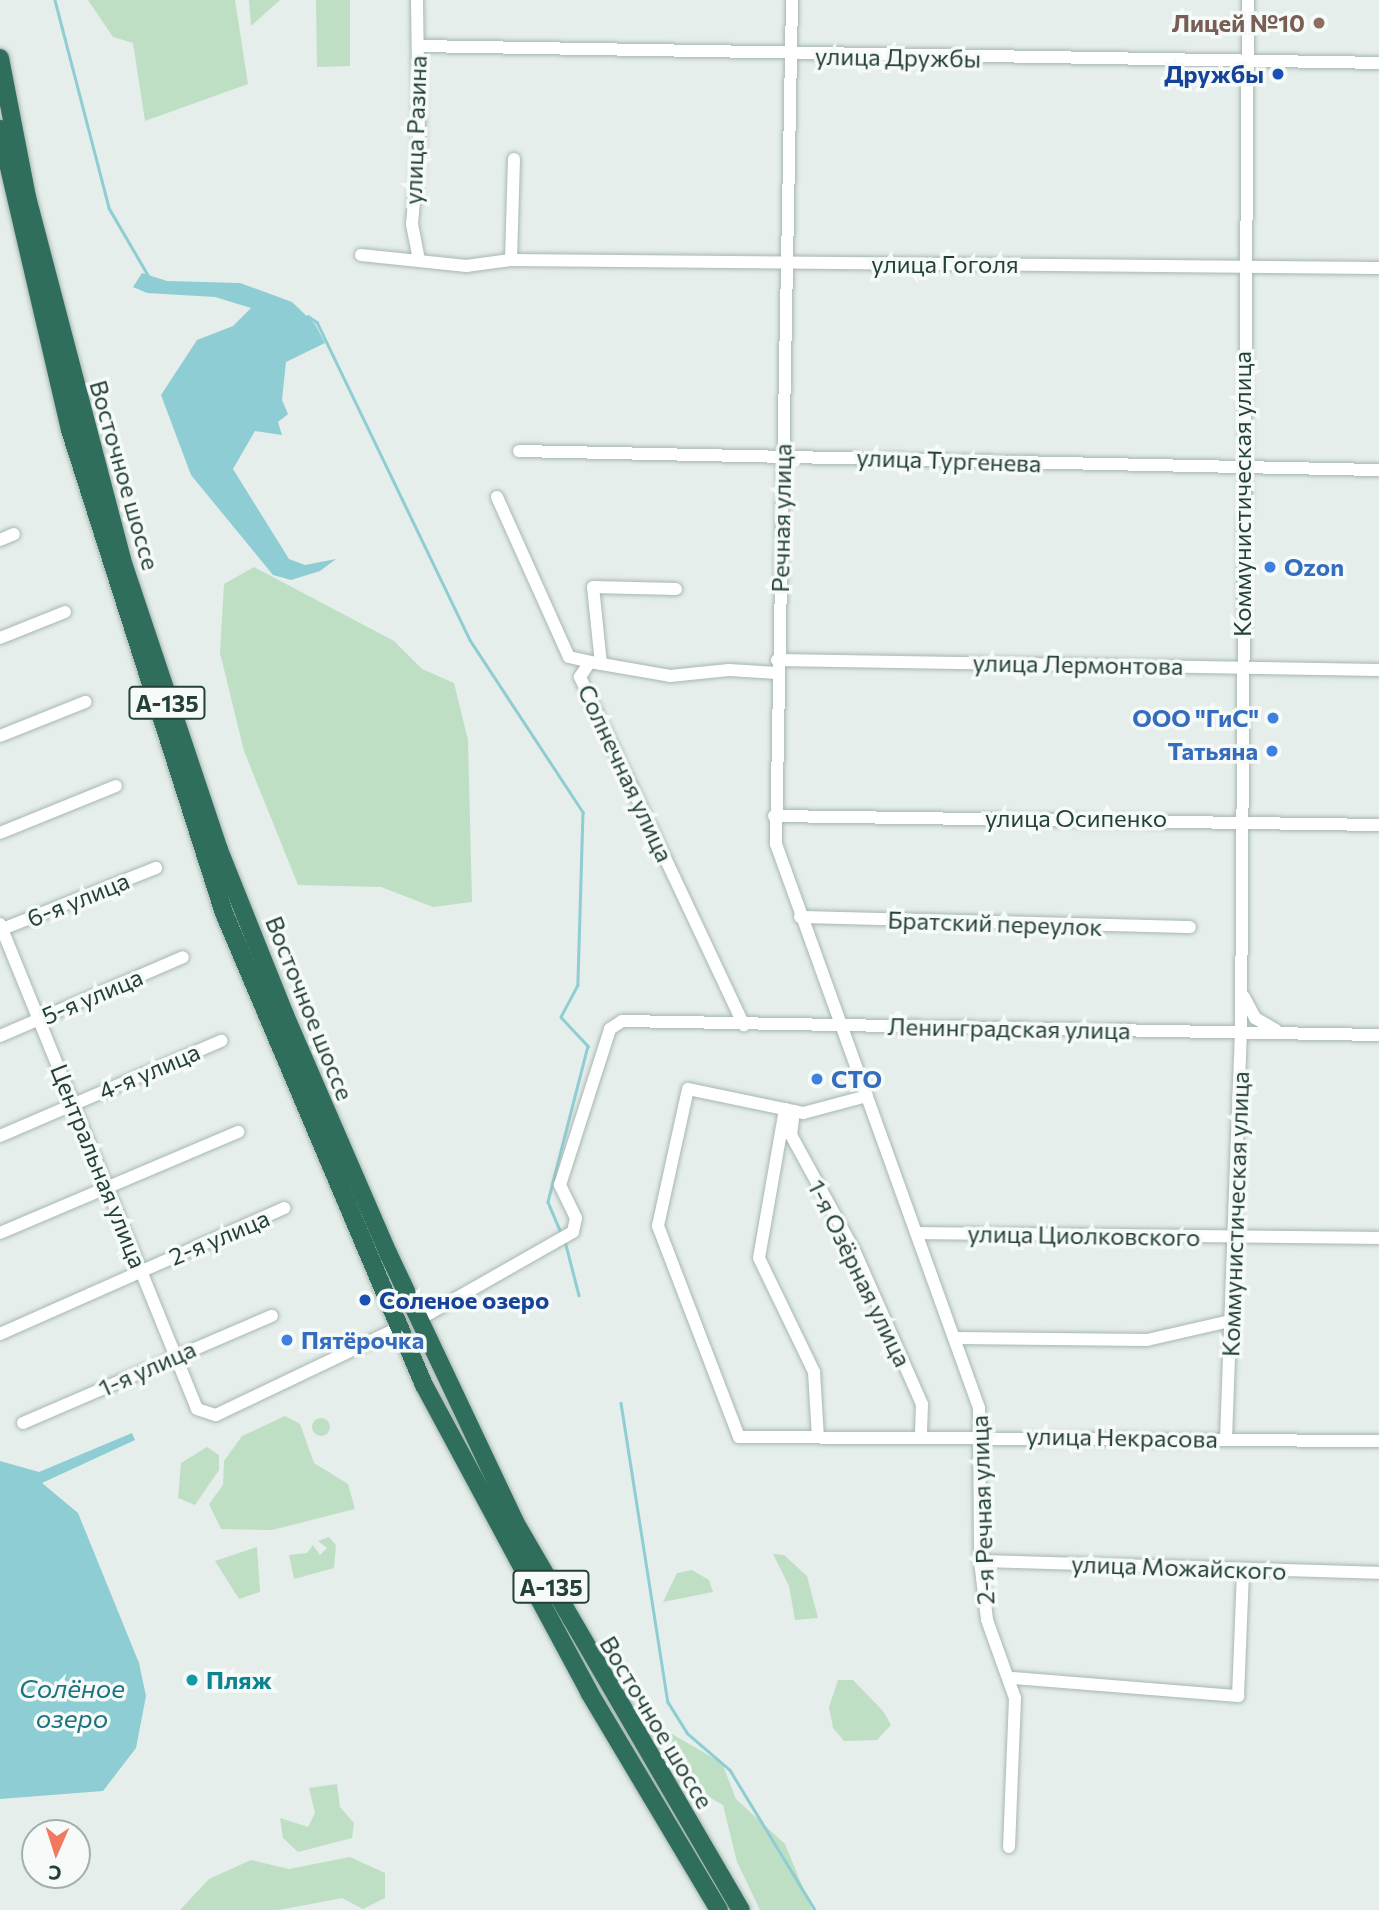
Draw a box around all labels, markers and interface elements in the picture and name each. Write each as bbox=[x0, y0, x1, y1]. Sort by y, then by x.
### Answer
place label: Лицей №10 bbox=[1172, 9, 1305, 37]
marker: Лицей №10 bbox=[1311, 15, 1327, 31]
street label: улица Дружбы bbox=[815, 41, 981, 73]
street label: улица Разина bbox=[398, 55, 432, 205]
place label: Дружбы bbox=[1164, 60, 1264, 88]
marker: Дружбы bbox=[1270, 66, 1286, 82]
street label: улица Гоголя bbox=[871, 250, 1019, 278]
street label: Коммунистическая улица bbox=[1228, 351, 1256, 637]
street label: Восточное шоссе bbox=[84, 377, 166, 573]
street label: улица Тургенева bbox=[856, 442, 1042, 478]
street label: Речная улица bbox=[765, 443, 797, 593]
place label: Ozon bbox=[1284, 553, 1344, 581]
marker: Ozon bbox=[1262, 559, 1278, 575]
street label: улица Лермонтова bbox=[972, 648, 1184, 680]
street label: Солнечная улица bbox=[572, 680, 680, 866]
road number: А-135 bbox=[127, 684, 207, 722]
place label: ООО "ГиС" bbox=[1132, 704, 1259, 732]
marker: ООО "ГиС" bbox=[1265, 710, 1281, 726]
place label: Татьяна bbox=[1168, 737, 1258, 765]
marker: Татьяна bbox=[1264, 743, 1280, 759]
street label: улица Осипенко bbox=[985, 804, 1167, 832]
street label: 6-я улица bbox=[23, 866, 133, 932]
street label: Братский переулок bbox=[887, 905, 1103, 941]
street label: Восточное шоссе bbox=[260, 912, 360, 1104]
street label: 5-я улица bbox=[37, 962, 147, 1030]
street label: Ленинградская улица bbox=[887, 1011, 1131, 1045]
street label: 4-я улица bbox=[94, 1037, 204, 1105]
street label: Центральная улица bbox=[45, 1060, 153, 1272]
place label: СТО bbox=[831, 1065, 882, 1093]
marker: СТО bbox=[809, 1071, 825, 1087]
street label: Коммунистическая улица bbox=[1216, 1071, 1254, 1357]
street label: 1-я Озёрная улица bbox=[802, 1175, 918, 1371]
street label: 2-я улица bbox=[164, 1203, 274, 1271]
street label: улица Циолковского bbox=[967, 1219, 1201, 1251]
place label: Соленое озеро bbox=[379, 1286, 549, 1314]
marker: Соленое озеро bbox=[357, 1292, 373, 1308]
place label: Пятёрочка bbox=[301, 1326, 424, 1354]
marker: Пятёрочка bbox=[279, 1332, 295, 1348]
street label: 1-я улица bbox=[94, 1334, 200, 1402]
street label: 2-я Речная улица bbox=[964, 1415, 1000, 1605]
street label: улица Некрасова bbox=[1026, 1421, 1218, 1453]
street label: улица Можайского bbox=[1071, 1549, 1287, 1585]
road number: А-135 bbox=[511, 1568, 591, 1606]
street label: Восточное шоссе bbox=[594, 1631, 720, 1813]
place label: Пляж bbox=[206, 1666, 272, 1694]
water label: Солёное озеро bbox=[19, 1672, 125, 1734]
marker: Пляж bbox=[184, 1672, 200, 1688]
north arrow bbox=[21, 1819, 91, 1889]
text: С bbox=[48, 1862, 62, 1885]

